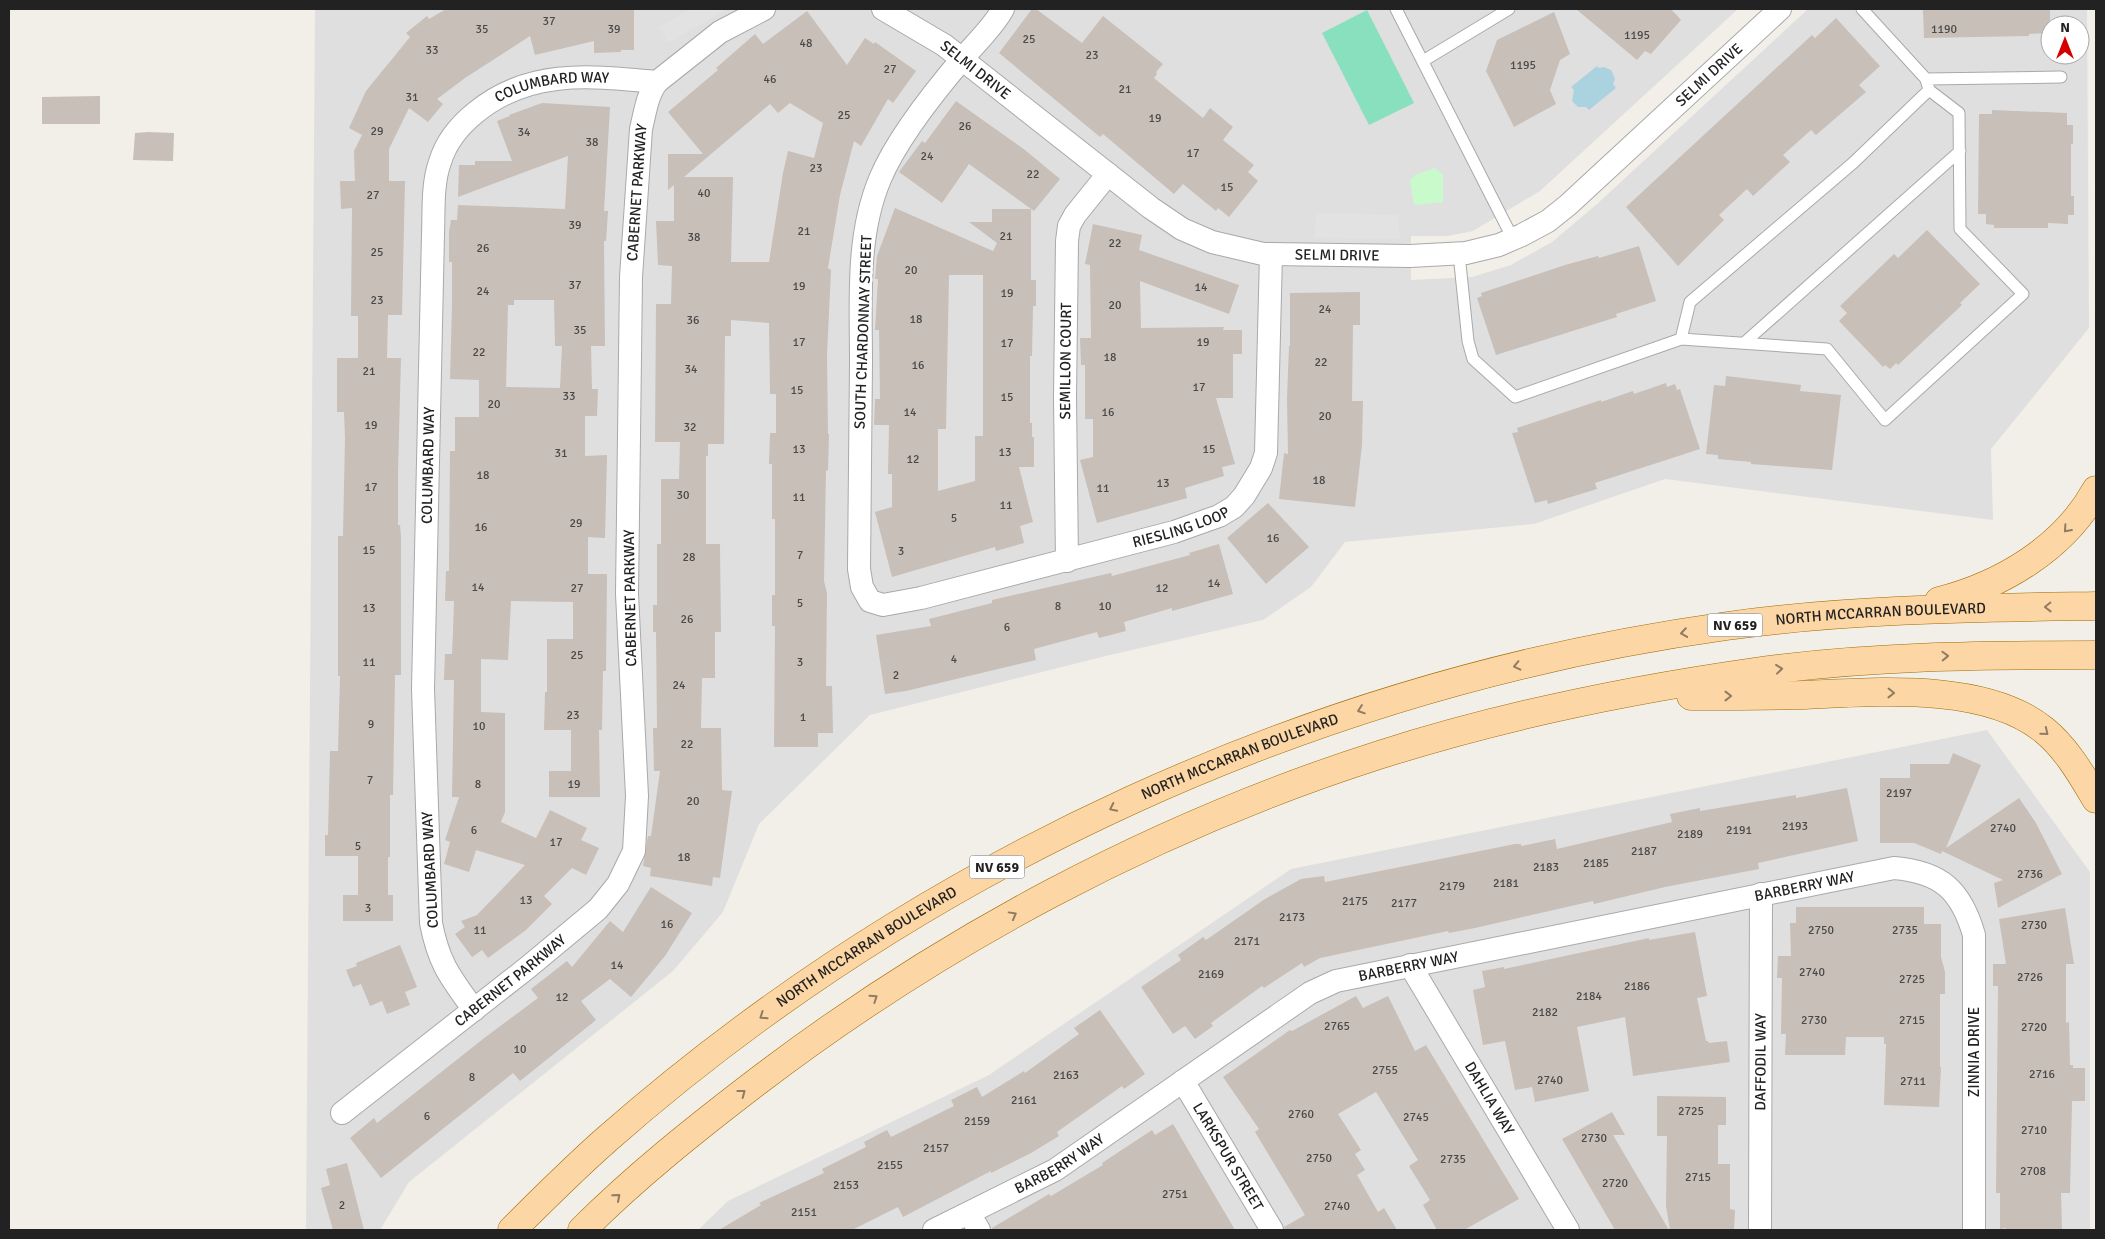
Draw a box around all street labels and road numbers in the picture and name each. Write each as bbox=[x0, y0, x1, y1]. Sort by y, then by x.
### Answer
street label: SELMI DRIVE bbox=[937, 37, 1014, 103]
street label: SELMI DRIVE bbox=[1672, 39, 1746, 110]
street label: COLUMBARD WAY bbox=[491, 68, 610, 106]
street label: CABERNET PARKWAY bbox=[623, 122, 651, 262]
street label: SOUTH CHARDONNAY STREET bbox=[851, 234, 875, 429]
street label: SELMI DRIVE bbox=[1295, 245, 1380, 265]
street label: SEMILLON COURT bbox=[1056, 302, 1075, 420]
street label: COLUMBARD WAY bbox=[418, 406, 438, 524]
street label: RIESLING LOOP bbox=[1130, 503, 1233, 551]
street label: CABERNET PARKWAY bbox=[620, 529, 640, 667]
street label: NORTH MCCARRAN BOULEVARD bbox=[1775, 599, 1986, 629]
road number: NV 659 bbox=[1708, 614, 1762, 636]
street label: NORTH MCCARRAN BOULEVARD bbox=[1138, 710, 1341, 804]
street label: COLUMBARD WAY bbox=[418, 811, 442, 929]
road number: NV 659 bbox=[970, 856, 1024, 879]
street label: BARBERRY WAY bbox=[1753, 867, 1856, 905]
street label: NORTH MCCARRAN BOULEVARD bbox=[773, 883, 960, 1011]
street label: CABERNET PARKWAY bbox=[451, 930, 570, 1030]
street label: BARBERRY WAY bbox=[1357, 947, 1460, 985]
street label: ZINNIA DRIVE bbox=[1965, 1007, 1983, 1097]
street label: DAFFODIL WAY bbox=[1751, 1013, 1770, 1111]
street label: DAHLIA WAY bbox=[1461, 1058, 1518, 1138]
street label: LARKSPUR STREET bbox=[1189, 1099, 1268, 1214]
street label: BARBERRY WAY bbox=[1012, 1129, 1108, 1198]

